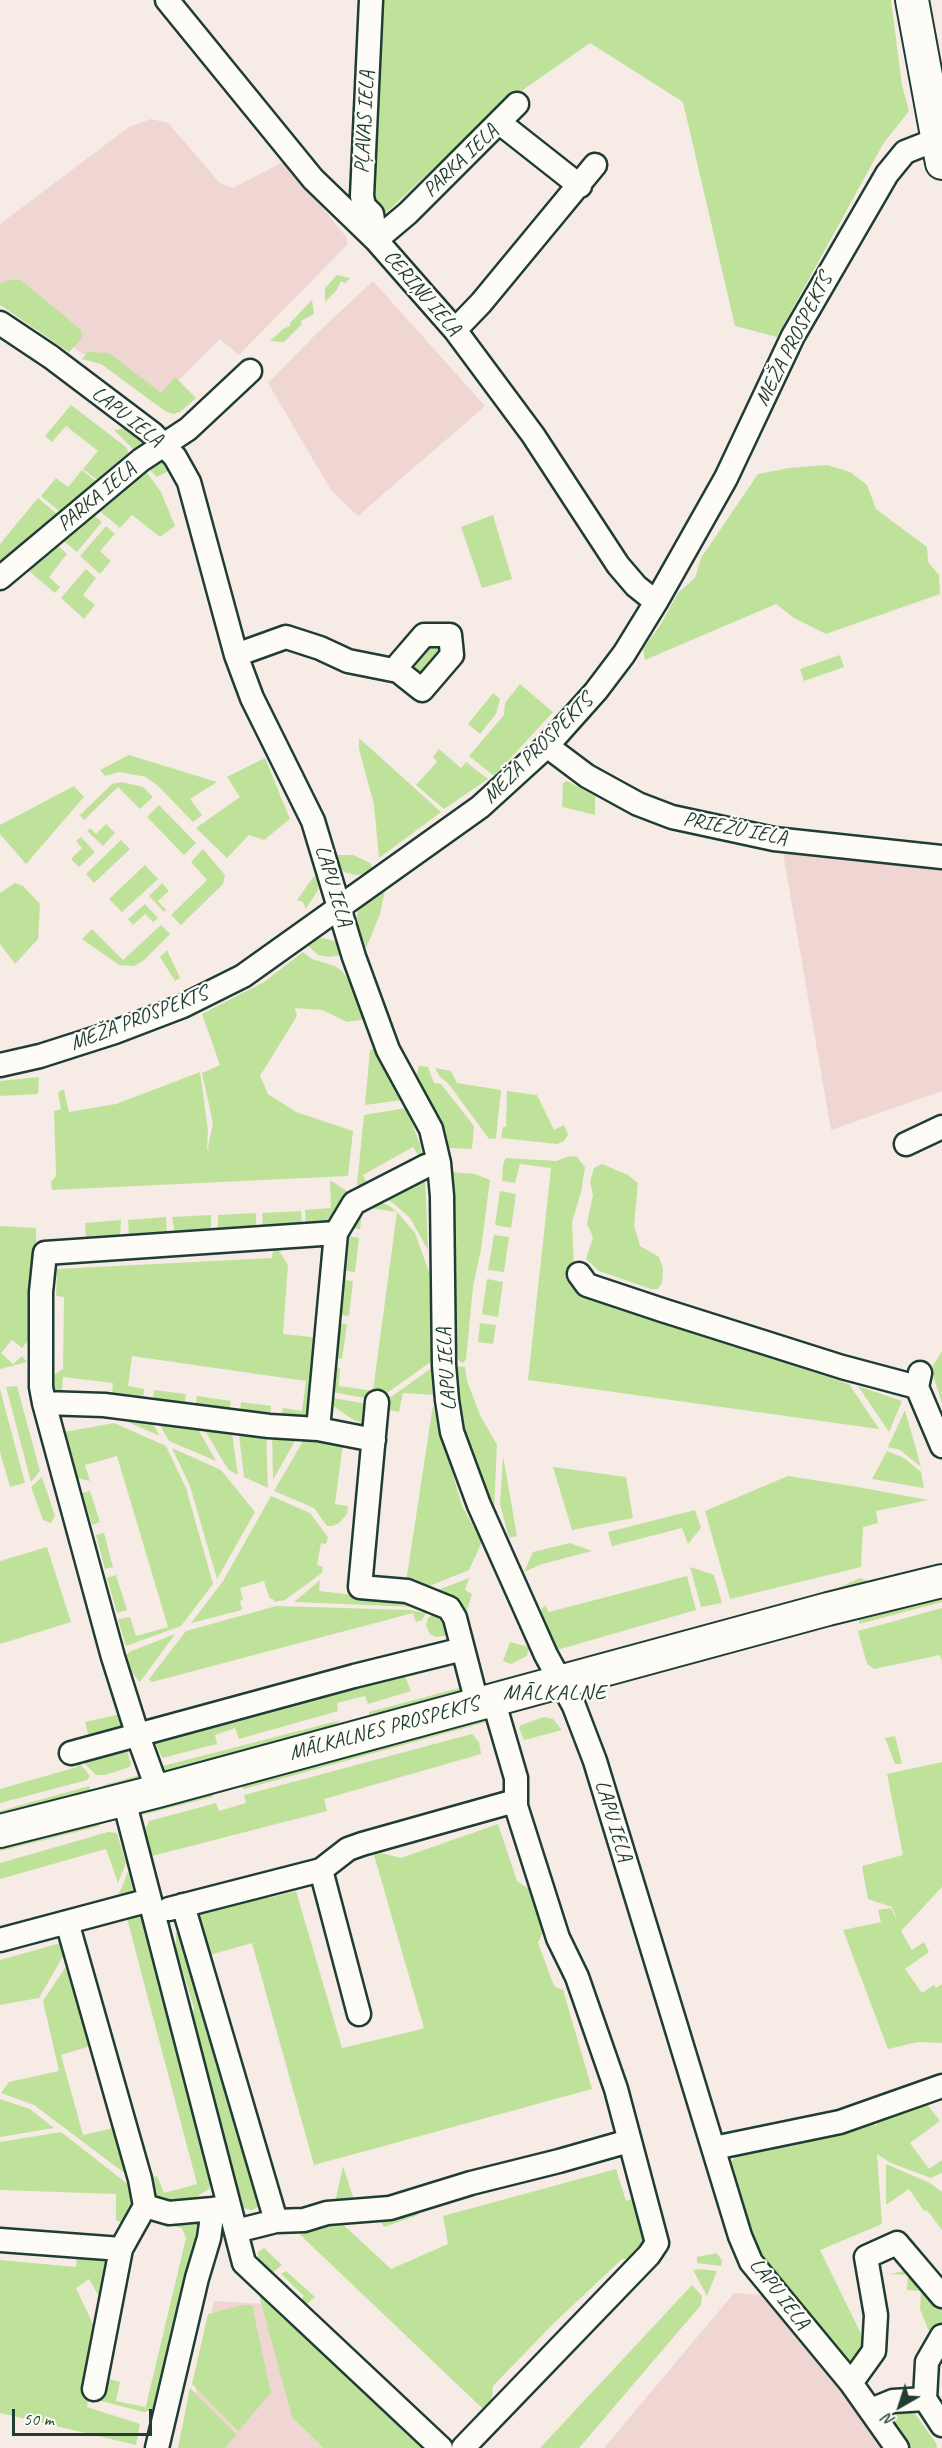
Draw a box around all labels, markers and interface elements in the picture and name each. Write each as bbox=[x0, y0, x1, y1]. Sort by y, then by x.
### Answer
street label: PĻAVAS IELA bbox=[350, 70, 380, 174]
street label: PARKA IELA bbox=[418, 119, 504, 203]
street label: CERIŅU IELA bbox=[378, 245, 466, 341]
street label: MEŽA PROSPEKTS bbox=[750, 270, 838, 410]
street label: LAPU IELA bbox=[86, 381, 168, 453]
street label: PARKA IELA bbox=[53, 457, 141, 537]
street label: MEŽA PROSPEKTS bbox=[478, 689, 598, 809]
street label: PRIEŽU IELA bbox=[681, 807, 789, 851]
street label: LAPU IELA bbox=[309, 842, 357, 930]
street label: MEŽA PROSPEKTS bbox=[67, 981, 211, 1057]
street label: LAPU IELA bbox=[432, 1326, 462, 1412]
district label: MĀLKALNE bbox=[503, 1680, 607, 1706]
street label: MĀLKALNES PROSPEKTS bbox=[287, 1692, 481, 1766]
street label: LAPU IELA bbox=[589, 1777, 637, 1865]
street label: LAPU IELA bbox=[743, 2253, 815, 2335]
north arrow bbox=[870, 2376, 930, 2436]
scale bar bbox=[15, 2397, 154, 2435]
text: 50 m bbox=[23, 2408, 54, 2430]
text: N bbox=[879, 2409, 899, 2431]

